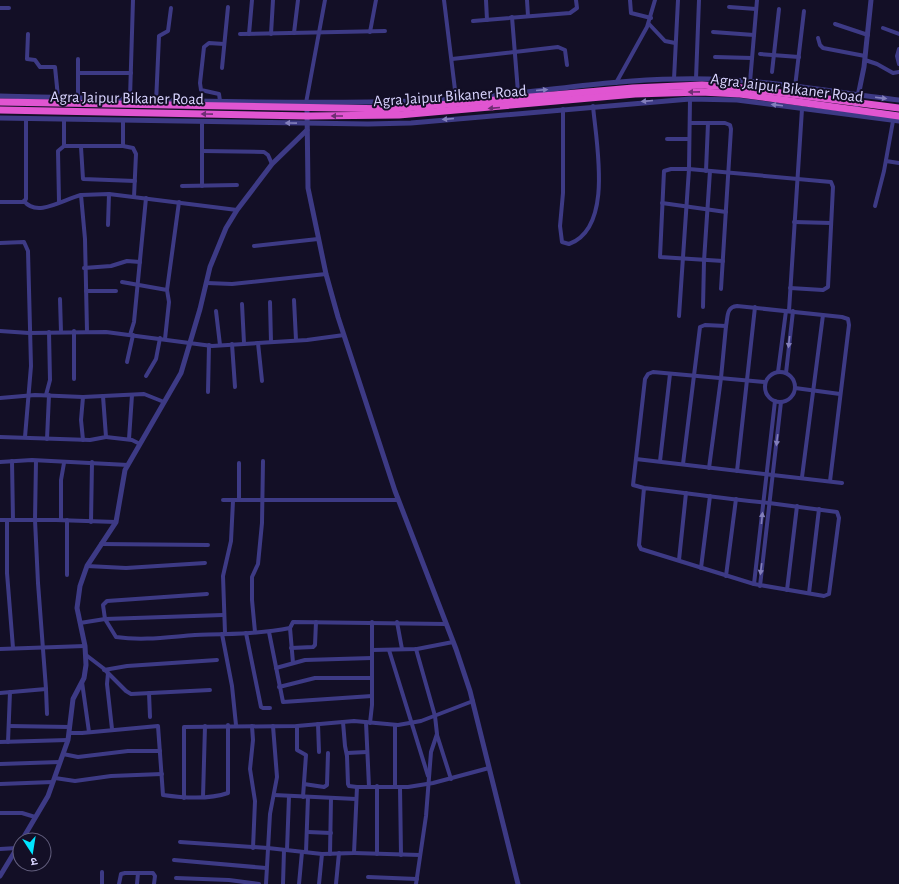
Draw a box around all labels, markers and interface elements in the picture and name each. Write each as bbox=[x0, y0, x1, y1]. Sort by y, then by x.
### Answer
street label: Agra Jaipur Bikaner Road bbox=[710, 71, 864, 105]
street label: Agra Jaipur Bikaner Road bbox=[373, 83, 527, 109]
one-way arrow bbox=[536, 87, 548, 94]
street label: Agra Jaipur Bikaner Road bbox=[50, 89, 204, 107]
one-way arrow bbox=[687, 89, 700, 95]
one-way arrow bbox=[875, 95, 887, 101]
one-way arrow bbox=[641, 98, 654, 104]
one-way arrow bbox=[771, 102, 783, 108]
one-way arrow bbox=[488, 104, 500, 111]
one-way arrow bbox=[200, 111, 213, 117]
one-way arrow bbox=[330, 113, 343, 119]
one-way arrow bbox=[442, 116, 454, 123]
one-way arrow bbox=[285, 120, 297, 127]
one-way arrow bbox=[786, 336, 793, 348]
one-way arrow bbox=[773, 434, 780, 446]
one-way arrow bbox=[758, 512, 765, 524]
one-way arrow bbox=[758, 563, 765, 575]
north arrow bbox=[12, 832, 52, 872]
text: उ bbox=[29, 855, 38, 867]

